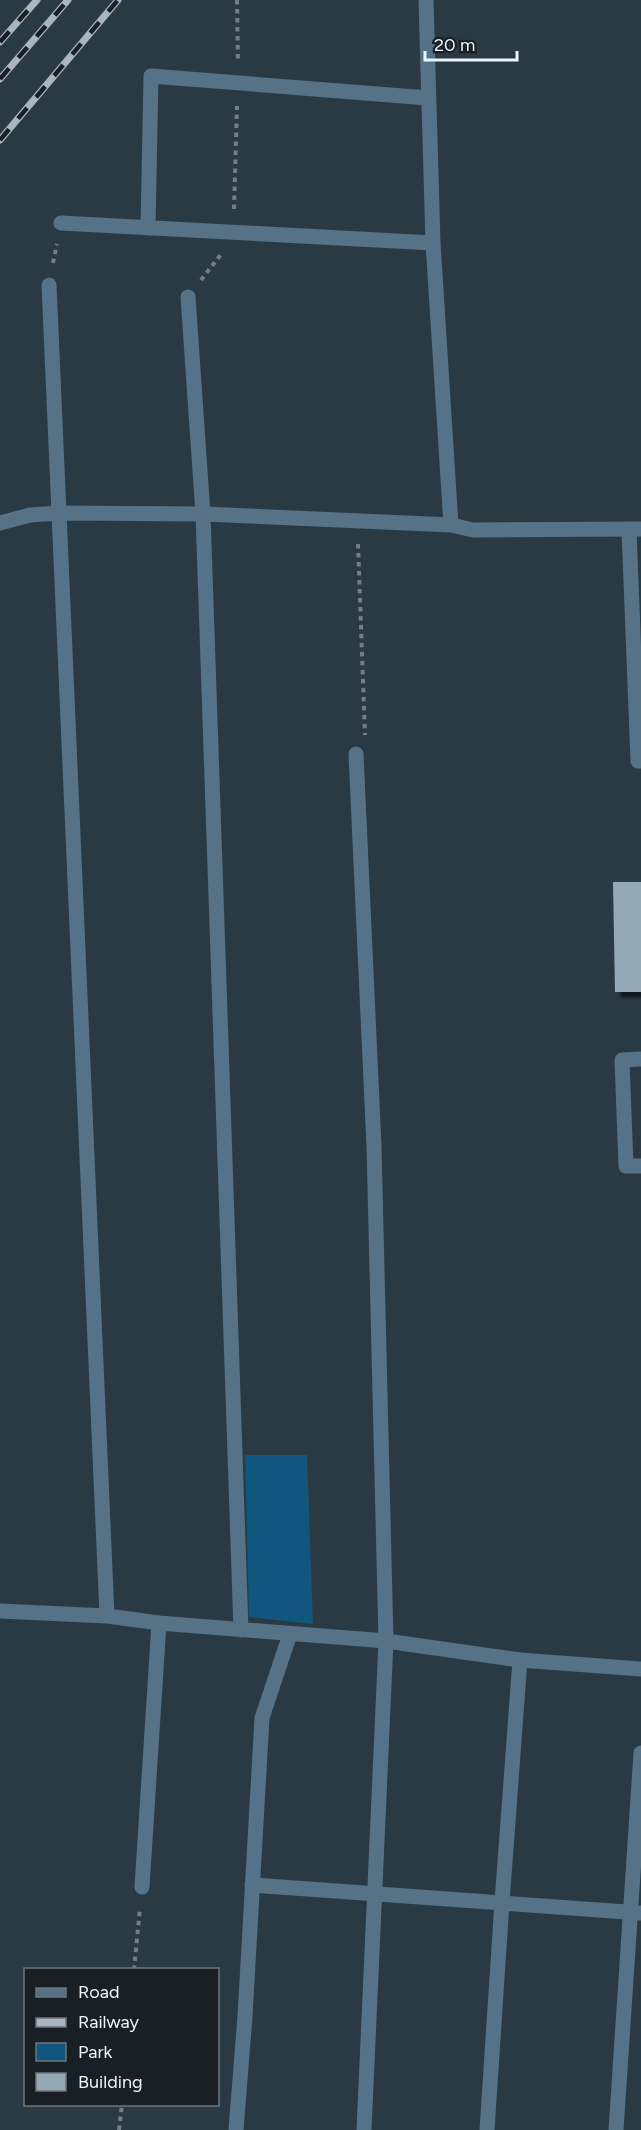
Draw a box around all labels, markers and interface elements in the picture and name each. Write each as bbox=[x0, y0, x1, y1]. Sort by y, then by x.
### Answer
scale bar bbox=[425, 24, 516, 62]
text: 20 m bbox=[434, 34, 475, 56]
legend bbox=[24, 1968, 219, 2106]
text: Road bbox=[78, 1981, 119, 2003]
text: Railway bbox=[78, 2011, 140, 2033]
text: Park bbox=[78, 2041, 113, 2063]
text: Building bbox=[78, 2071, 143, 2093]

